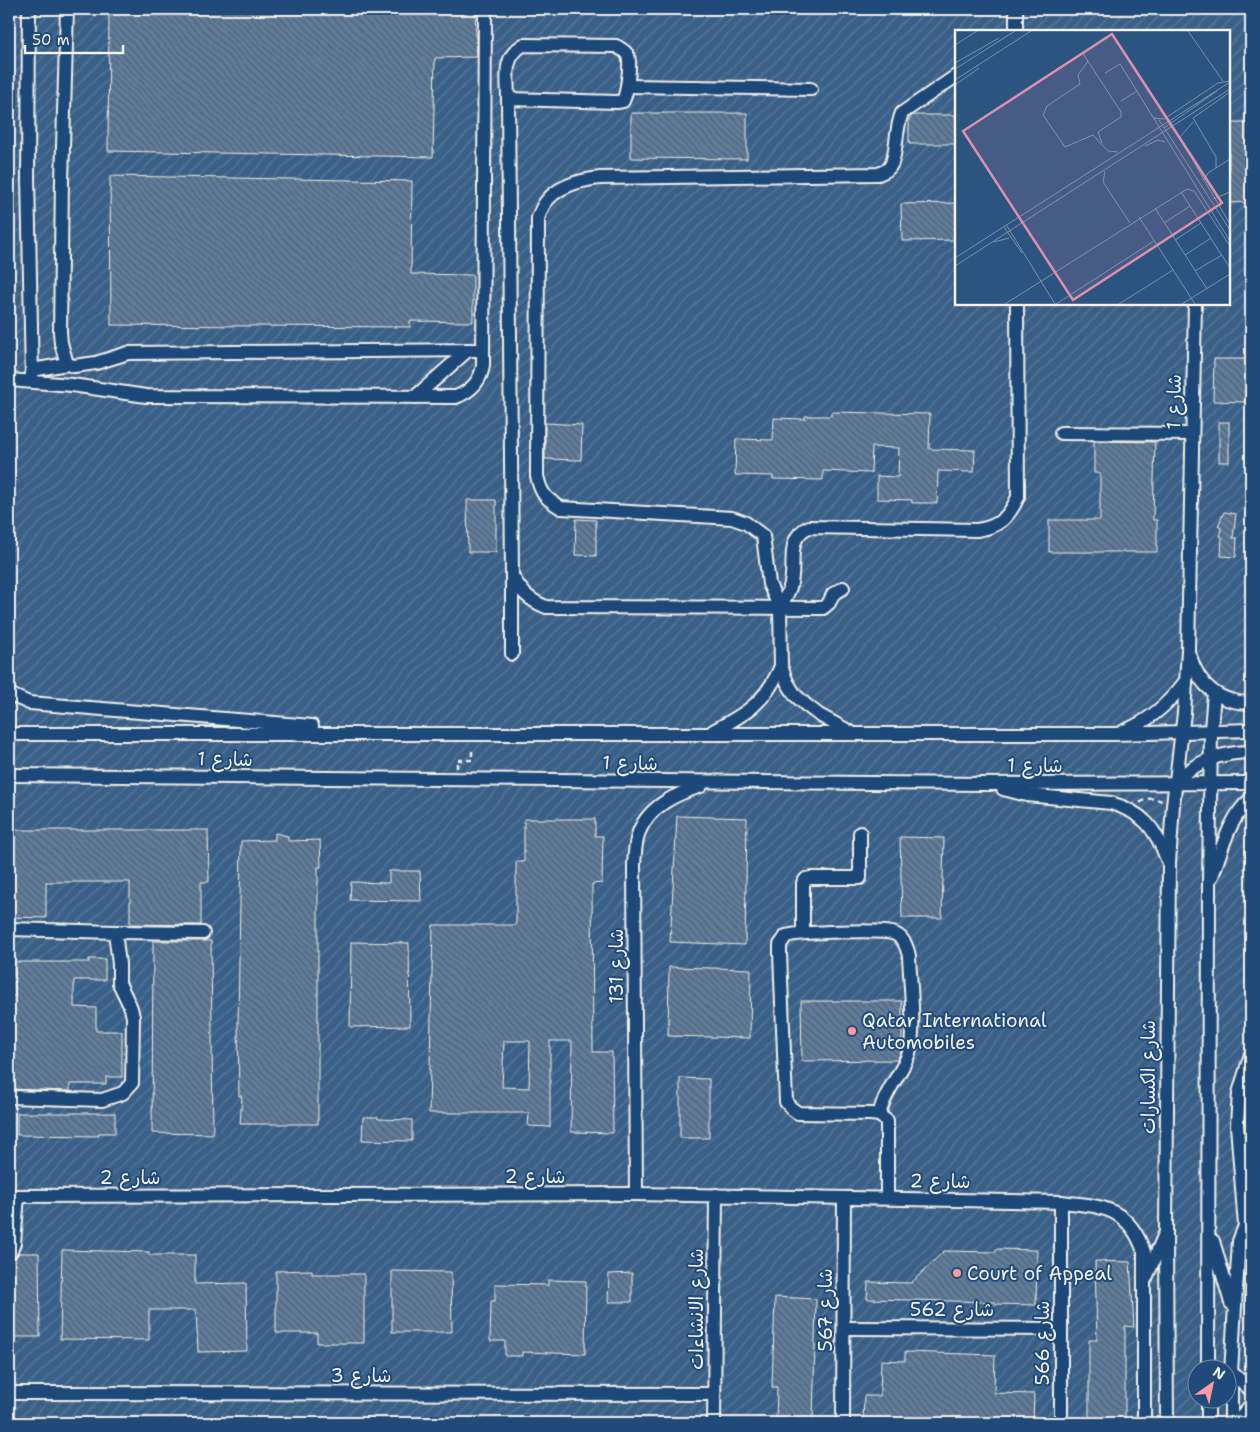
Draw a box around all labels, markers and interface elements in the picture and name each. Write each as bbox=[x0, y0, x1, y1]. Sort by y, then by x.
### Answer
scale bar bbox=[25, 22, 122, 54]
text: 50 m bbox=[32, 30, 70, 50]
inset map bbox=[955, 30, 1230, 305]
street label: شارع 1 bbox=[1161, 374, 1188, 430]
street label: شارع 1 bbox=[197, 746, 253, 773]
street label: شارع 1 bbox=[602, 750, 658, 777]
street label: شارع 1 bbox=[1007, 753, 1063, 779]
street label: شارع 131 bbox=[604, 929, 630, 1003]
place label: Qatar International Automobiles bbox=[862, 1008, 1047, 1055]
street label: شارع الكسارات bbox=[1136, 1020, 1162, 1134]
marker: Qatar International Automobiles bbox=[846, 1025, 858, 1037]
street label: شارع 2 bbox=[505, 1164, 565, 1190]
street label: شارع 2 bbox=[100, 1165, 160, 1191]
street label: شارع 2 bbox=[909, 1168, 971, 1195]
street label: شارع الانشاءات bbox=[684, 1248, 710, 1370]
place label: Court of Appeal bbox=[967, 1261, 1112, 1286]
marker: Court of Appeal bbox=[951, 1267, 963, 1279]
street label: شارع 567 bbox=[813, 1268, 839, 1352]
street label: شارع 562 bbox=[910, 1297, 994, 1323]
street label: شارع 566 bbox=[1030, 1300, 1056, 1386]
north arrow bbox=[1188, 1360, 1238, 1410]
street label: شارع 3 bbox=[331, 1363, 391, 1389]
text: N bbox=[1210, 1363, 1229, 1384]

